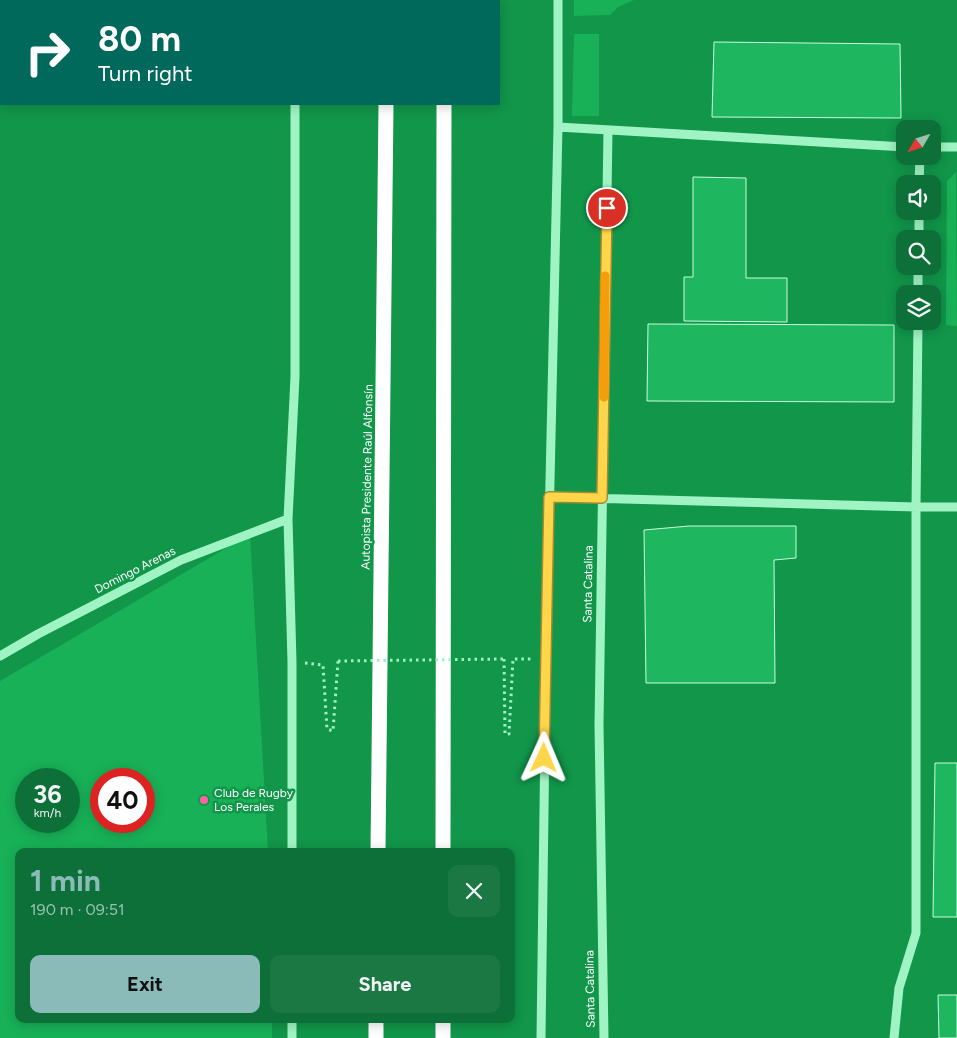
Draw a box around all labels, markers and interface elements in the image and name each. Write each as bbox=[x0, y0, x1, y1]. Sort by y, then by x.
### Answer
text: 80 m bbox=[98, 18, 181, 60]
icon: right bbox=[15, 20, 80, 85]
text: Turn right bbox=[98, 60, 193, 87]
north arrow bbox=[896, 120, 941, 165]
map controls bbox=[896, 120, 941, 330]
button: sound bbox=[896, 175, 941, 220]
pin bbox=[586, 187, 628, 229]
icon: arrive bbox=[593, 194, 621, 222]
button: search bbox=[896, 230, 941, 275]
button: layers bbox=[896, 285, 941, 330]
street label: Autopista Presidente Raúl Alfonsín bbox=[358, 384, 376, 570]
street label: Domingo Arenas bbox=[92, 543, 178, 596]
street label: Santa Catalina bbox=[580, 545, 596, 623]
position arrow bbox=[517, 731, 569, 783]
speed limit sign: 40 bbox=[90, 768, 155, 833]
text: 36 bbox=[33, 779, 62, 809]
place label: Club de Rugby Los Perales bbox=[214, 786, 294, 814]
marker: Club de Rugby Los Perales bbox=[198, 794, 210, 806]
text: km/h bbox=[34, 806, 61, 820]
text: 1 min bbox=[30, 862, 101, 899]
button: close bbox=[448, 865, 500, 917]
text: 190 m · 09:51 bbox=[30, 900, 125, 919]
street label: Santa Catalina bbox=[582, 950, 598, 1028]
button: Exit bbox=[30, 955, 260, 1013]
button: Share bbox=[270, 955, 500, 1013]

